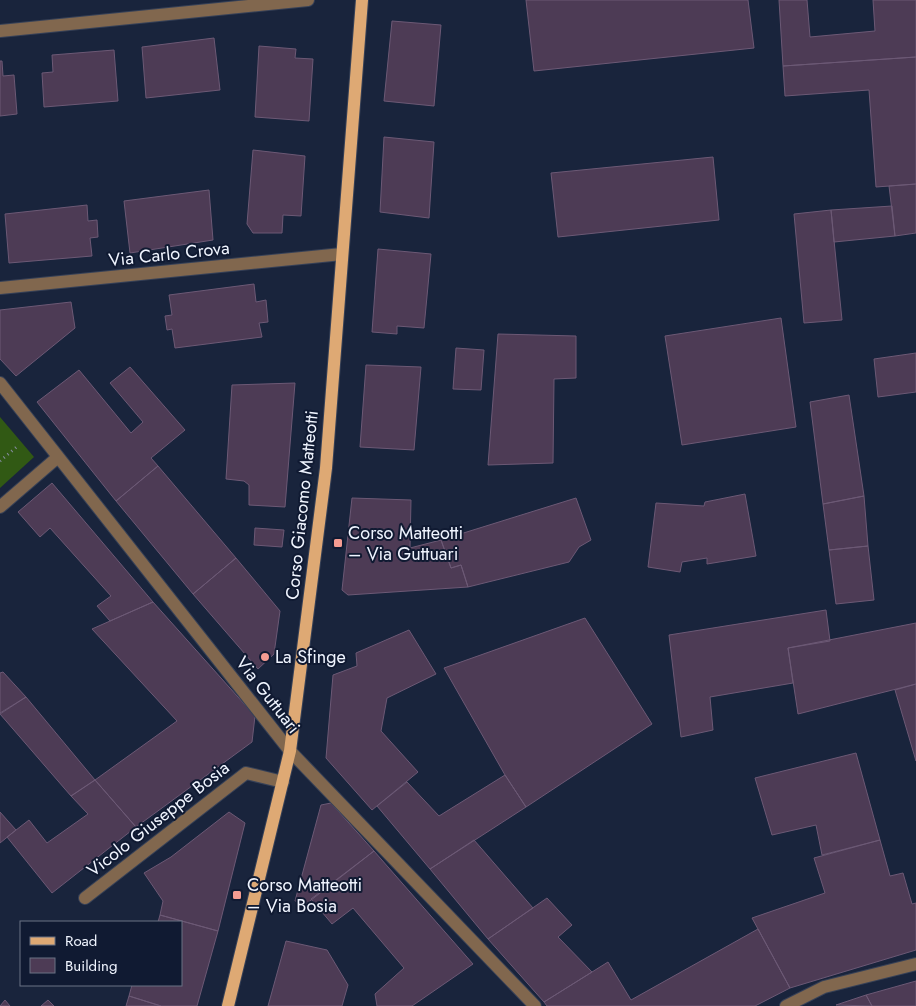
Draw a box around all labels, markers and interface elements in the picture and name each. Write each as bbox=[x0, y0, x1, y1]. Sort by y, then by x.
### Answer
street label: Via Carlo Crova bbox=[107, 235, 231, 273]
street label: Corso Giacomo Matteotti bbox=[279, 409, 325, 601]
place label: Corso Matteotti – Via Guttuari bbox=[348, 520, 463, 567]
marker: Corso Matteotti – Via Guttuari bbox=[332, 537, 344, 549]
place label: La Sfinge bbox=[275, 644, 346, 670]
street label: Via Guttuari bbox=[230, 651, 306, 739]
marker: La Sfinge bbox=[259, 651, 271, 663]
street label: Vicolo Giuseppe Bosia bbox=[81, 755, 235, 883]
place label: Corso Matteotti – Via Bosia bbox=[247, 872, 362, 919]
marker: Corso Matteotti – Via Bosia bbox=[231, 889, 243, 901]
legend bbox=[20, 921, 182, 986]
text: Road bbox=[65, 930, 97, 952]
text: Building bbox=[65, 955, 117, 977]

